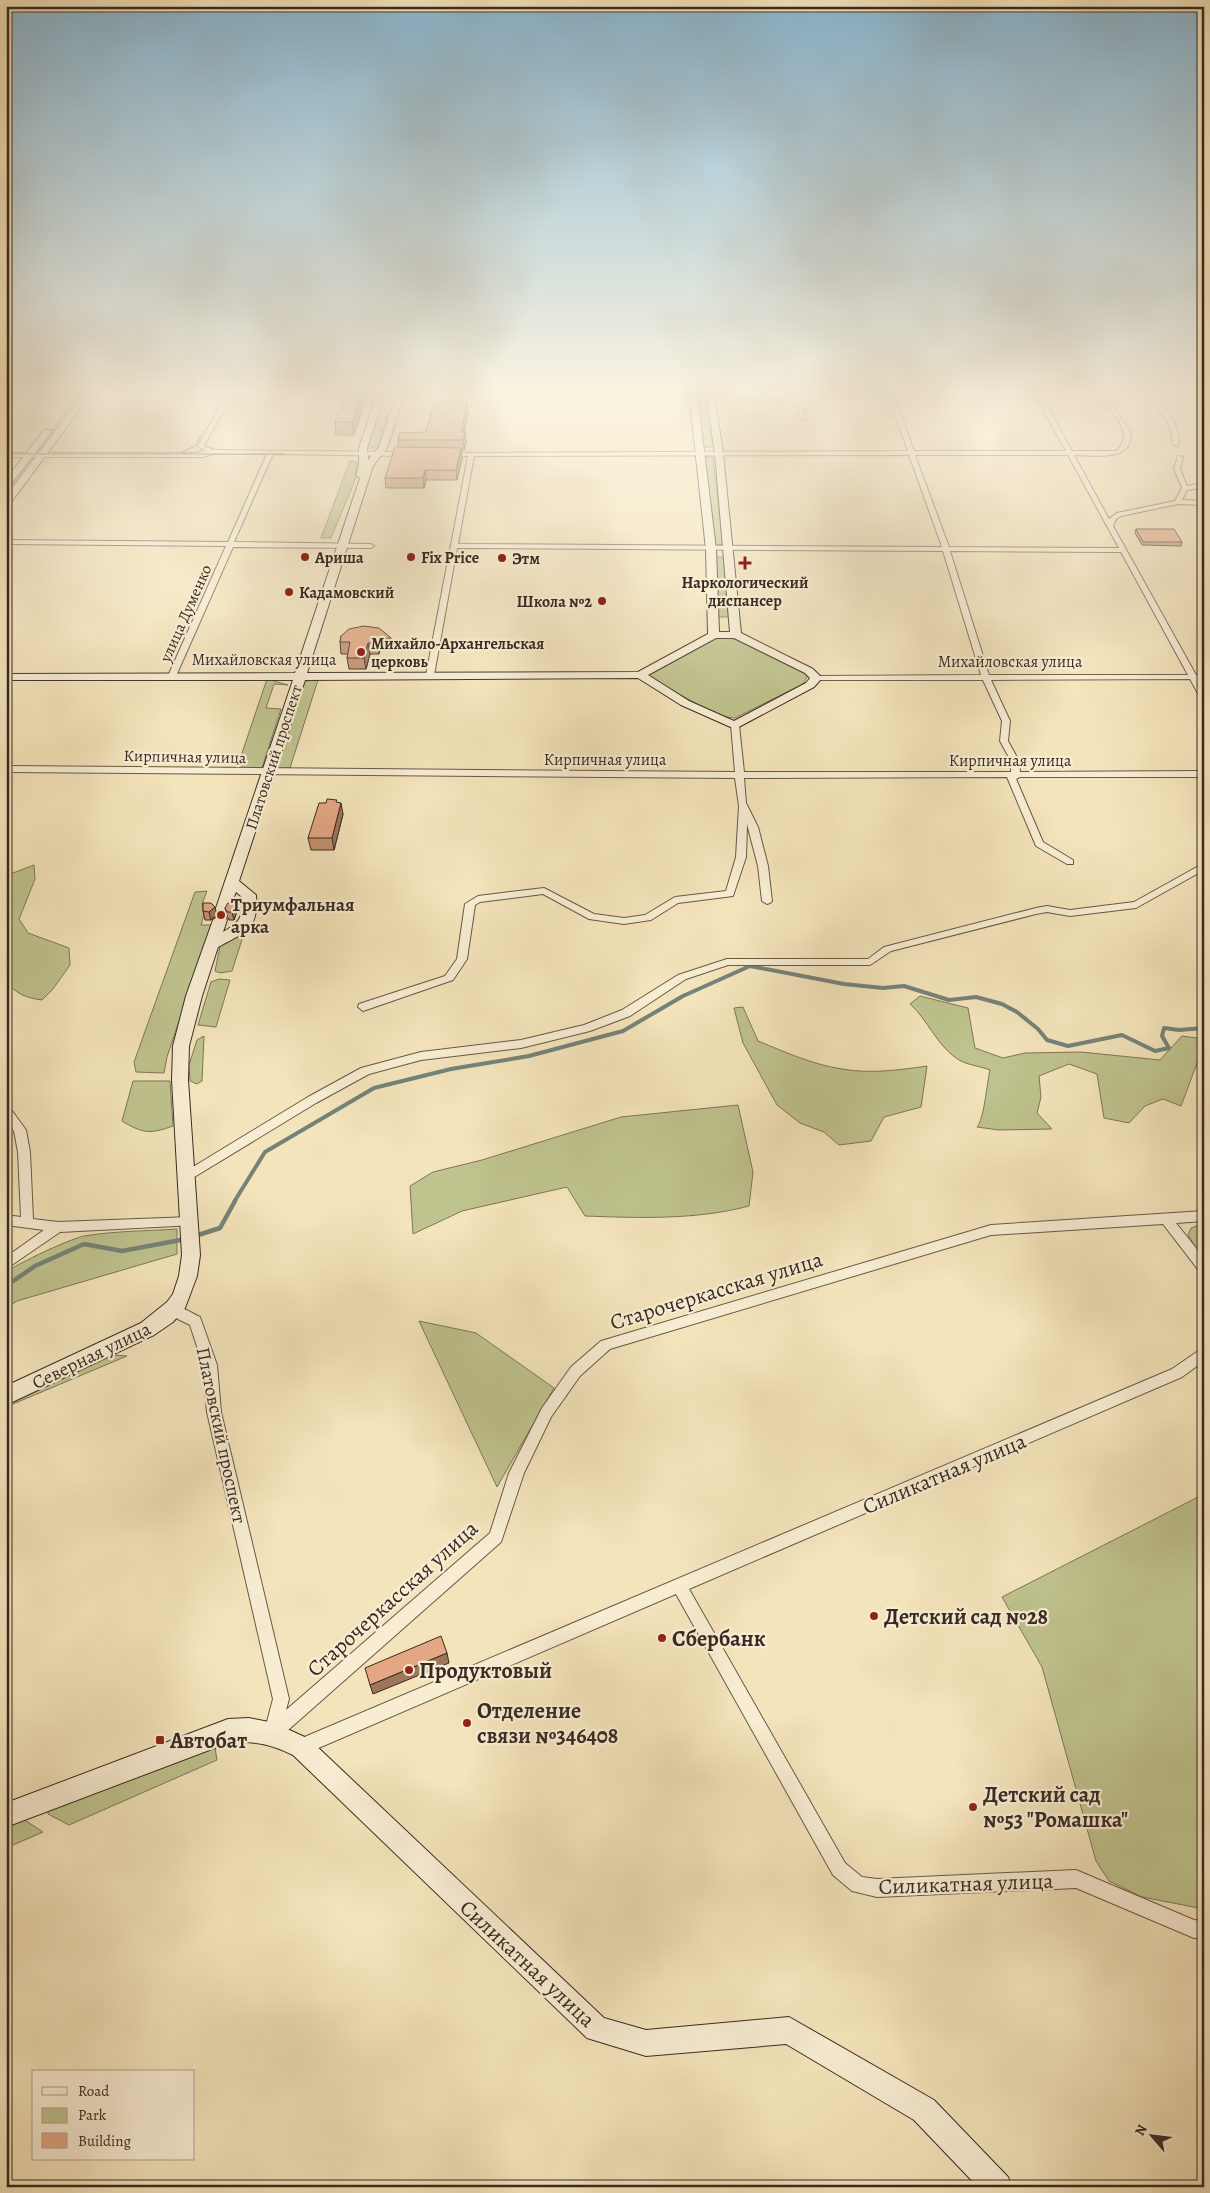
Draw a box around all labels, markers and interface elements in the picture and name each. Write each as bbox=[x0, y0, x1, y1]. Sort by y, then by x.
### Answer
place label: Ариша bbox=[314, 547, 364, 569]
place label: Fix Price bbox=[421, 547, 479, 569]
place label: Этм bbox=[512, 548, 540, 570]
marker: Ариша bbox=[299, 551, 311, 563]
marker: Fix Price bbox=[405, 551, 417, 563]
marker: Этм bbox=[496, 552, 508, 564]
marker: Наркологический диспансер bbox=[738, 556, 752, 570]
street label: улица Думенко bbox=[154, 561, 217, 667]
place label: Наркологический диспансер bbox=[681, 572, 809, 612]
place label: Кадамовский bbox=[299, 582, 394, 604]
marker: Кадамовский bbox=[283, 586, 295, 598]
place label: Школа №2 bbox=[516, 591, 592, 613]
marker: Школа №2 bbox=[596, 595, 608, 607]
place label: Михайло-Архангельская церковь bbox=[371, 633, 544, 673]
marker: Михайло-Архангельская церковь bbox=[355, 646, 367, 658]
street label: Михайловская улица bbox=[192, 649, 337, 671]
street label: Михайловская улица bbox=[938, 651, 1083, 673]
street label: Платовский проспект bbox=[240, 682, 308, 832]
street label: Кирпичная улица bbox=[124, 745, 247, 769]
street label: Кирпичная улица bbox=[544, 749, 667, 771]
street label: Кирпичная улица bbox=[949, 750, 1072, 772]
place label: Триумфальная арка bbox=[231, 892, 355, 940]
marker: Триумфальная арка bbox=[215, 909, 227, 921]
street label: Старочеркасская улица bbox=[606, 1244, 827, 1338]
street label: Северная улица bbox=[28, 1316, 155, 1396]
street label: Платовский проспект bbox=[190, 1345, 252, 1526]
street label: Силикатная улица bbox=[858, 1426, 1032, 1522]
street label: Старочеркасская улица bbox=[301, 1513, 485, 1684]
place label: Детский сад №28 bbox=[884, 1602, 1048, 1632]
marker: Детский сад №28 bbox=[868, 1610, 880, 1622]
place label: Сбербанк bbox=[672, 1624, 766, 1654]
marker: Сбербанк bbox=[656, 1632, 668, 1644]
place label: Продуктовый bbox=[419, 1656, 552, 1686]
marker: Продуктовый bbox=[403, 1664, 415, 1676]
place label: Отделение связи №346408 bbox=[477, 1696, 618, 1751]
marker: Отделение связи №346408 bbox=[461, 1717, 473, 1729]
place label: Автобат bbox=[169, 1726, 247, 1756]
marker: Автобат bbox=[154, 1734, 166, 1746]
place label: Детский сад №53 "Ромашка" bbox=[983, 1780, 1128, 1835]
marker: Детский сад №53 "Ромашка" bbox=[967, 1801, 979, 1813]
street label: Силикатная улица bbox=[878, 1866, 1055, 1902]
street label: Силикатная улица bbox=[453, 1893, 602, 2035]
legend bbox=[32, 2070, 195, 2160]
text: Road bbox=[78, 2081, 110, 2101]
text: Park bbox=[78, 2105, 107, 2125]
north arrow bbox=[1128, 2110, 1178, 2160]
text: N bbox=[1130, 2121, 1152, 2139]
text: Building bbox=[78, 2131, 131, 2151]

